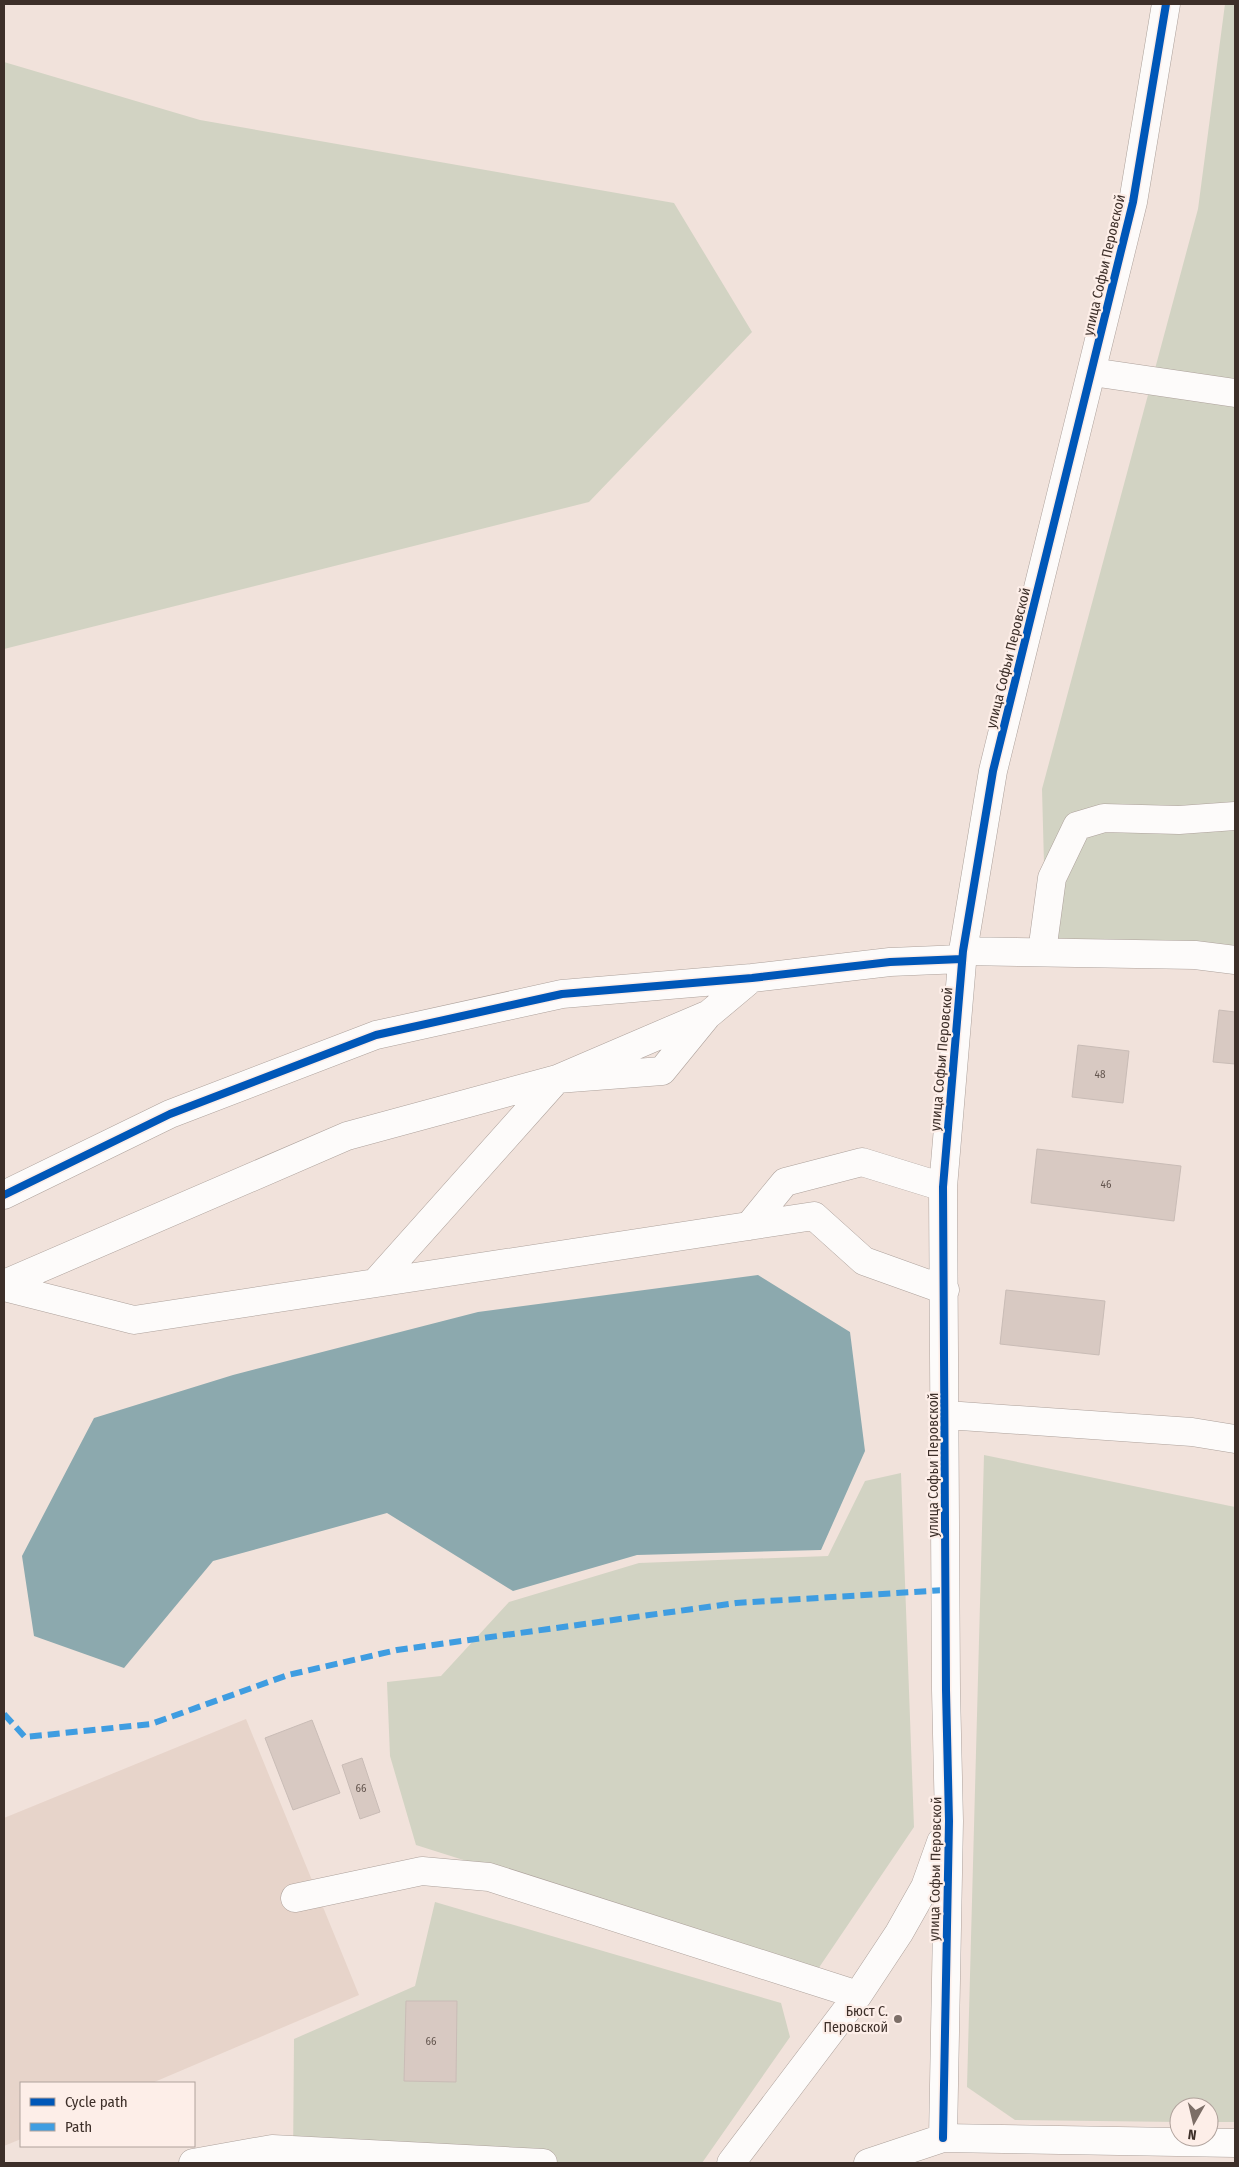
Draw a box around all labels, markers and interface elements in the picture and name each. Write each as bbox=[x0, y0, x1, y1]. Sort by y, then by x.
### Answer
street label: улица Софьи Перовской bbox=[1080, 193, 1129, 337]
street label: улица Софьи Перовской bbox=[983, 586, 1034, 730]
street label: улица Софьи Перовской bbox=[927, 986, 956, 1132]
house number: 48 bbox=[1095, 1068, 1106, 1081]
house number: 46 bbox=[1101, 1178, 1112, 1191]
street label: улица Софьи Перовской bbox=[925, 1393, 942, 1537]
house number: 66 bbox=[356, 1782, 367, 1795]
street label: улица Софьи Перовской bbox=[926, 1797, 945, 1941]
place label: Бюст С. Перовской bbox=[824, 2003, 888, 2036]
marker: Бюст С. Перовской bbox=[892, 2013, 904, 2025]
house number: 66 bbox=[426, 2035, 437, 2048]
legend bbox=[20, 2082, 195, 2147]
text: Cycle path bbox=[65, 2093, 128, 2111]
north arrow bbox=[1169, 2097, 1219, 2147]
text: Path bbox=[65, 2118, 92, 2136]
text: N bbox=[1187, 2125, 1198, 2143]

